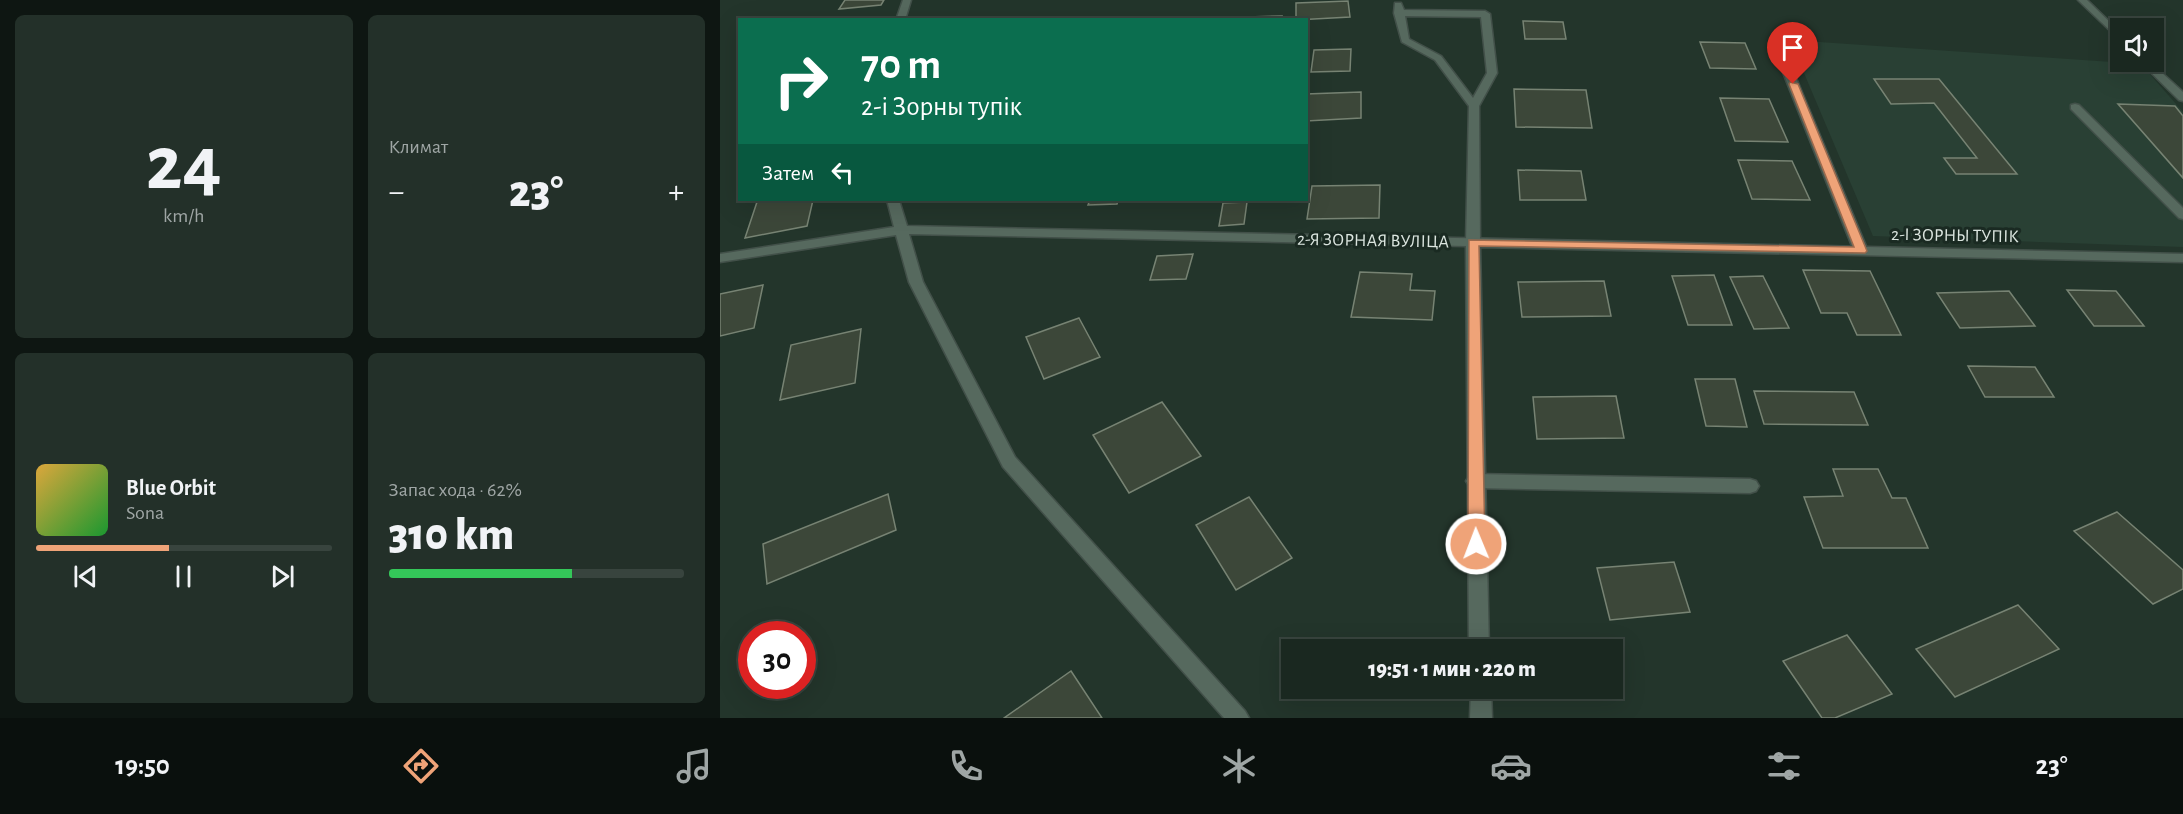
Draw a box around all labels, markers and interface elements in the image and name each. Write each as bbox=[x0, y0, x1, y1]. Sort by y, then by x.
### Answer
map controls bbox=[2110, 18, 2164, 72]
button: sound bbox=[2110, 18, 2164, 72]
pin bbox=[1767, 22, 1818, 84]
icon: arrive bbox=[1776, 31, 1809, 64]
icon: right bbox=[762, 42, 840, 120]
text: 70 m bbox=[861, 44, 941, 86]
text: 2-і Зорны тупік bbox=[861, 93, 1022, 120]
text: 24 bbox=[146, 126, 222, 204]
text: Климат bbox=[389, 137, 448, 157]
icon: left bbox=[826, 156, 859, 189]
text: Затем bbox=[762, 162, 814, 184]
text: 23° bbox=[509, 170, 564, 215]
text: − bbox=[389, 176, 404, 209]
text: + bbox=[668, 176, 684, 209]
text: km/h bbox=[163, 206, 204, 226]
street label: 2-І ЗОРНЫ ТУПІК bbox=[1891, 226, 2019, 246]
street label: 2-Я ЗОРНАЯ ВУЛІЦА bbox=[1297, 231, 1450, 251]
text: Blue Orbit bbox=[126, 477, 216, 499]
text: Запас хода · 62% bbox=[389, 480, 522, 500]
text: Sona bbox=[126, 503, 164, 523]
position arrow bbox=[1444, 512, 1508, 576]
text: 310 km bbox=[389, 513, 514, 558]
icon: previous bbox=[69, 560, 102, 593]
icon: pause bbox=[167, 560, 200, 593]
icon: next bbox=[266, 560, 299, 593]
speed limit sign: 30 bbox=[738, 621, 816, 699]
text: 19:51 · 1 мин · 220 m bbox=[1368, 658, 1536, 680]
icon: directions bbox=[400, 745, 442, 787]
icon: music bbox=[673, 745, 715, 787]
icon: phone bbox=[945, 745, 987, 787]
icon: climate bbox=[1218, 745, 1260, 787]
icon: car bbox=[1490, 745, 1532, 787]
icon: filters bbox=[1763, 745, 1805, 787]
text: 19:50 bbox=[115, 752, 170, 779]
text: 23° bbox=[2035, 752, 2068, 779]

